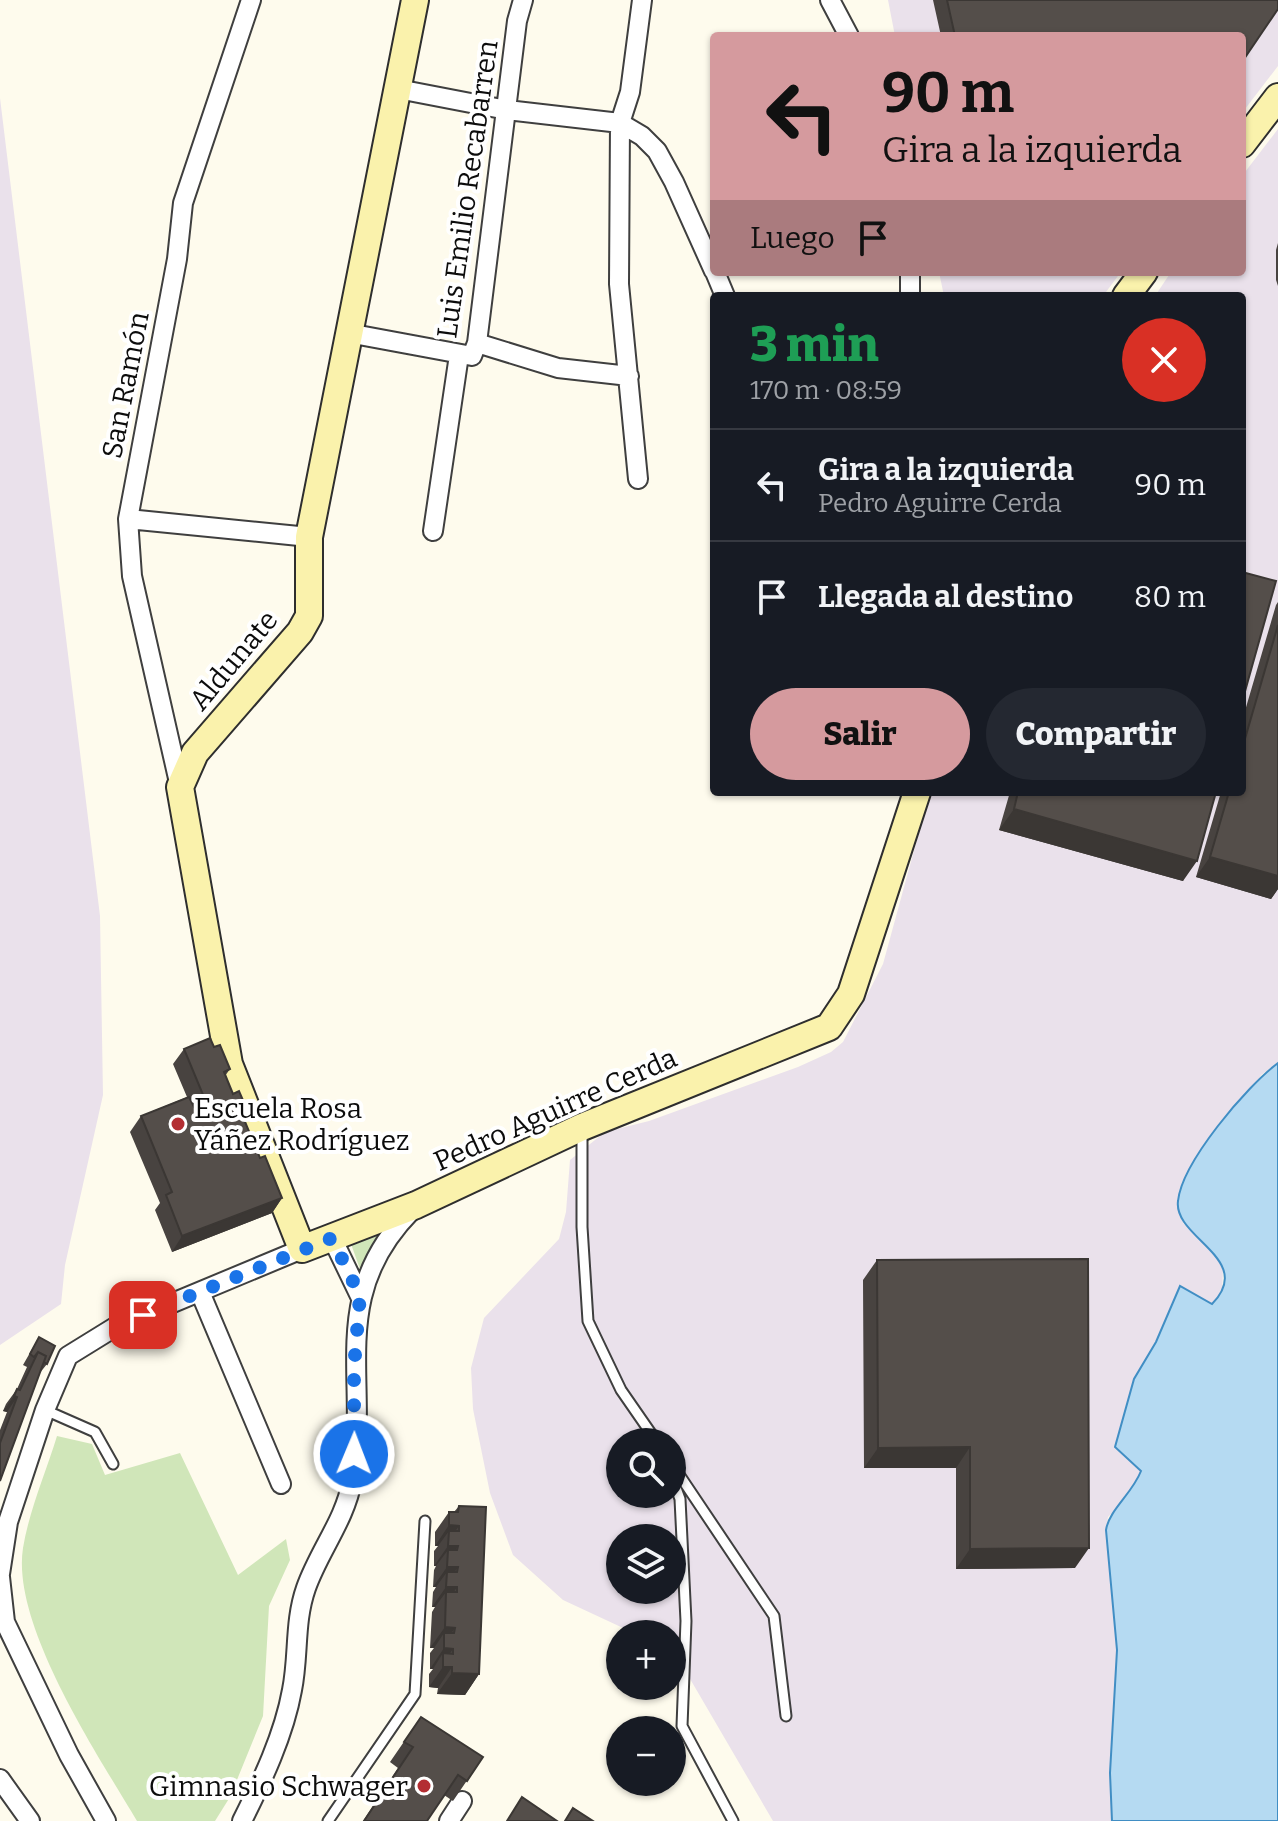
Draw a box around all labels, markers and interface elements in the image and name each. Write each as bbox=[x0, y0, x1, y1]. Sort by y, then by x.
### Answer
street label: Luis Emilio Recabarren bbox=[430, 38, 505, 340]
text: 90 m bbox=[882, 60, 1014, 127]
icon: left bbox=[750, 64, 854, 168]
text: Gira a la izquierda bbox=[882, 128, 1182, 172]
icon: arrive bbox=[851, 216, 895, 260]
text: Luego bbox=[750, 220, 835, 256]
street label: San Ramón bbox=[95, 309, 156, 461]
text: 3 min bbox=[750, 316, 879, 374]
button: close bbox=[1122, 318, 1206, 402]
text: 170 m · 08:59 bbox=[750, 375, 902, 406]
text: Gira a la izquierda bbox=[818, 452, 1074, 488]
icon: left bbox=[750, 463, 794, 507]
text: 90 m bbox=[1135, 467, 1206, 503]
text: Pedro Aguirre Cerda bbox=[818, 488, 1062, 519]
icon: arrive bbox=[750, 575, 794, 619]
text: Llegada al destino bbox=[818, 579, 1073, 615]
text: 80 m bbox=[1134, 579, 1206, 615]
street label: Aldunate bbox=[182, 604, 284, 717]
button: Salir bbox=[750, 688, 970, 780]
button: Compartir bbox=[986, 688, 1206, 780]
street label: Pedro Aguirre Cerda bbox=[429, 1041, 682, 1178]
place label: Escuela Rosa Yáñez Rodríguez bbox=[194, 1092, 410, 1157]
marker: Escuela Rosa Yáñez Rodríguez bbox=[169, 1115, 187, 1133]
pin bbox=[109, 1281, 177, 1349]
icon: arrive bbox=[121, 1293, 165, 1337]
position arrow bbox=[312, 1412, 396, 1496]
map controls bbox=[606, 1428, 686, 1796]
button: search bbox=[606, 1428, 686, 1508]
button: layers bbox=[606, 1524, 686, 1604]
button: + bbox=[606, 1620, 686, 1700]
button: − bbox=[606, 1716, 686, 1796]
place label: Gimnasio Schwager bbox=[149, 1770, 408, 1803]
marker: Gimnasio Schwager bbox=[415, 1777, 433, 1795]

